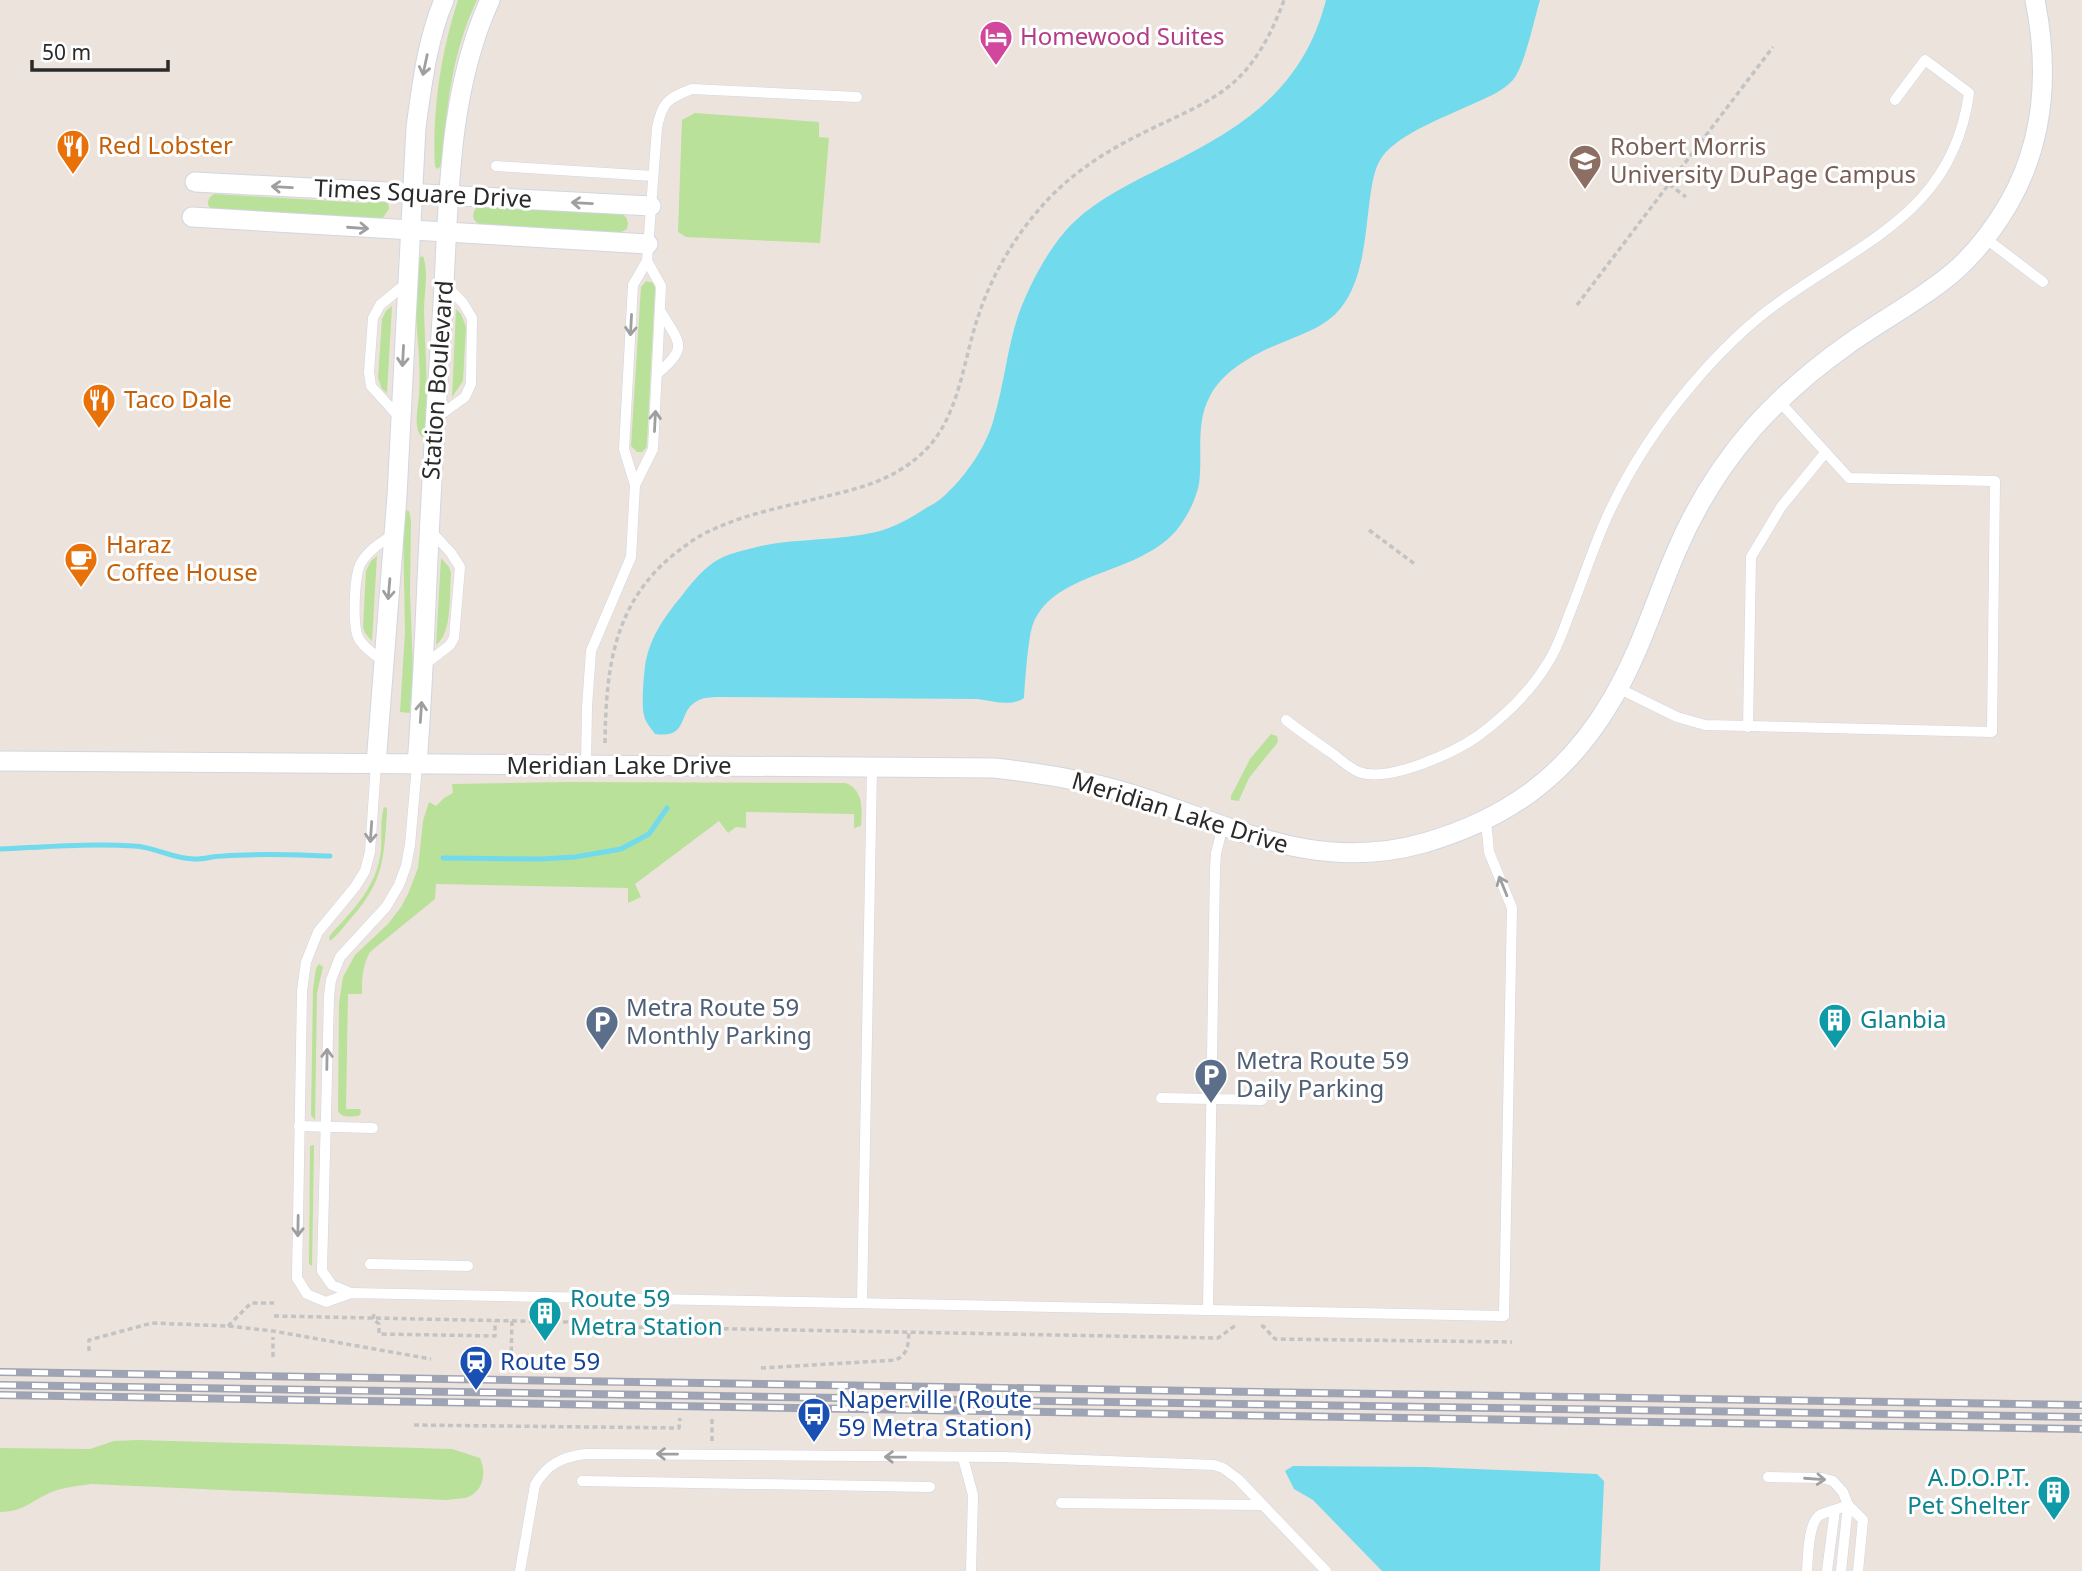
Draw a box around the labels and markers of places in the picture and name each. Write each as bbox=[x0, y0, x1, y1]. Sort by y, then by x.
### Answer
hotel icon: Homewood Suites bbox=[977, 18, 1015, 67]
place label: Homewood Suites bbox=[1020, 19, 1225, 52]
restaurant icon: Red Lobster bbox=[54, 127, 92, 176]
place label: Red Lobster bbox=[98, 128, 233, 161]
place label: Robert Morris University DuPage Campus bbox=[1610, 129, 1916, 190]
school or university icon: Robert Morris University DuPage Campus bbox=[1566, 142, 1604, 191]
restaurant icon: Taco Dale bbox=[80, 381, 118, 430]
place label: Taco Dale bbox=[124, 382, 232, 415]
place label: Haraz Coffee House bbox=[106, 527, 258, 588]
cafe icon: Haraz Coffee House bbox=[62, 540, 100, 589]
place label: Metra Route 59 Monthly Parking bbox=[626, 990, 812, 1051]
building icon: Glanbia bbox=[1816, 1001, 1854, 1050]
place label: Glanbia bbox=[1860, 1002, 1946, 1035]
parking icon: Metra Route 59 Monthly Parking bbox=[583, 1003, 621, 1052]
place label: Metra Route 59 Daily Parking bbox=[1236, 1043, 1409, 1104]
parking icon: Metra Route 59 Daily Parking bbox=[1192, 1056, 1230, 1105]
place label: Route 59 Metra Station bbox=[570, 1281, 723, 1342]
building icon: Route 59 Metra Station bbox=[526, 1294, 564, 1343]
station icon: Route 59 bbox=[457, 1343, 495, 1392]
place label: Route 59 bbox=[500, 1344, 600, 1377]
place label: Naperville (Route 59 Metra Station) bbox=[838, 1382, 1032, 1443]
bus stop icon: Naperville (Route 59 Metra Station) bbox=[795, 1395, 833, 1444]
place label: A.D.O.P.T. Pet Shelter bbox=[1907, 1460, 2030, 1521]
building icon: A.D.O.P.T. Pet Shelter bbox=[2035, 1473, 2073, 1522]

